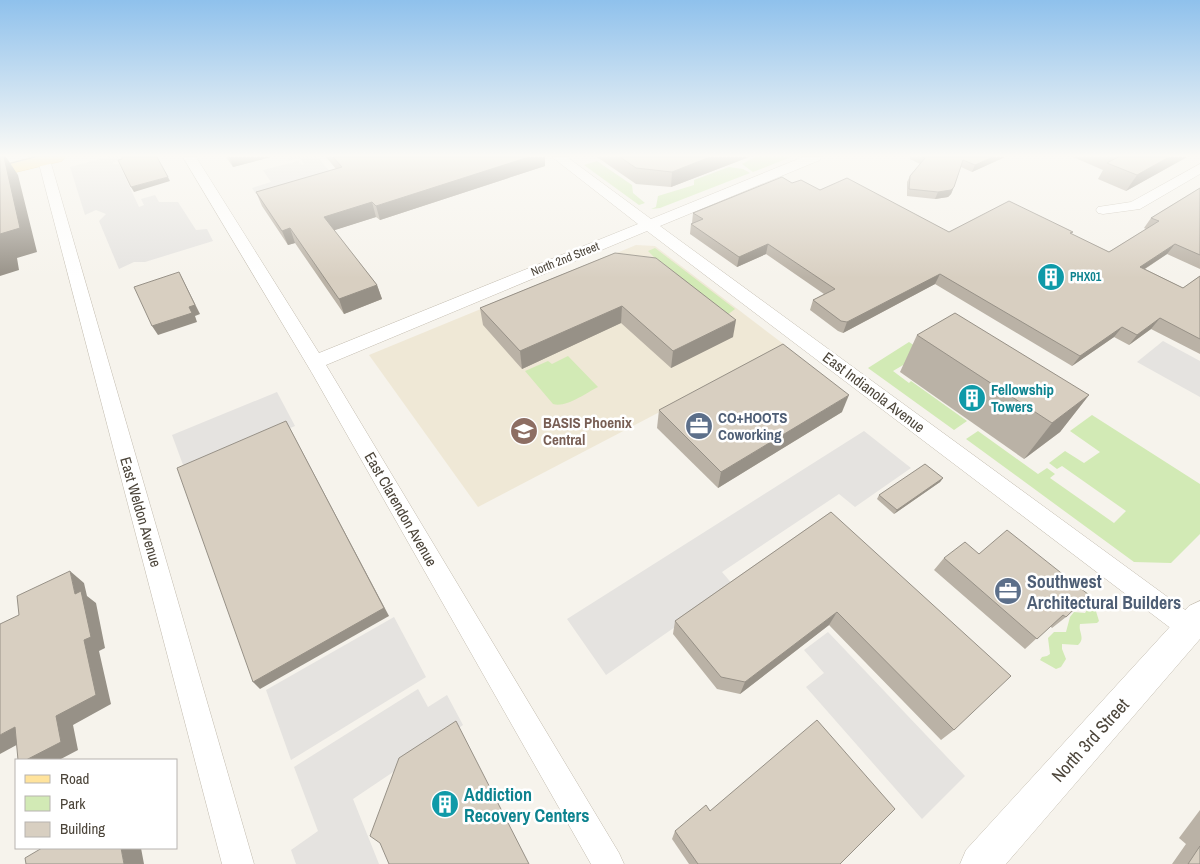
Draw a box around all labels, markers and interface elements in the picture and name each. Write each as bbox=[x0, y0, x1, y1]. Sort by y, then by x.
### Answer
street label: North 2nd Street bbox=[529, 238, 602, 280]
building icon: PHX01 bbox=[1036, 262, 1066, 292]
place label: PHX01 bbox=[1070, 269, 1102, 285]
street label: East Indianola Avenue bbox=[819, 347, 930, 437]
place label: Fellowship Towers bbox=[991, 379, 1054, 417]
building icon: Fellowship Towers bbox=[957, 383, 987, 413]
place label: CO+HOOTS Coworking bbox=[718, 407, 787, 445]
office icon: CO+HOOTS Coworking bbox=[684, 411, 714, 441]
place label: BASIS Phoenix Central bbox=[543, 412, 632, 450]
school or university icon: BASIS Phoenix Central bbox=[509, 416, 539, 446]
street label: East Clarendon Avenue bbox=[360, 448, 442, 570]
street label: East Weldon Avenue bbox=[115, 454, 167, 570]
place label: Southwest Architectural Builders bbox=[1027, 569, 1181, 615]
office icon: Southwest Architectural Builders bbox=[993, 576, 1023, 606]
street label: North 3rd Street bbox=[1046, 693, 1134, 787]
legend bbox=[15, 759, 178, 849]
text: Road bbox=[60, 768, 89, 789]
place label: Addiction Recovery Centers bbox=[464, 782, 590, 828]
building icon: Addiction Recovery Centers bbox=[430, 789, 460, 819]
text: Park bbox=[60, 793, 86, 814]
text: Building bbox=[60, 818, 105, 839]

